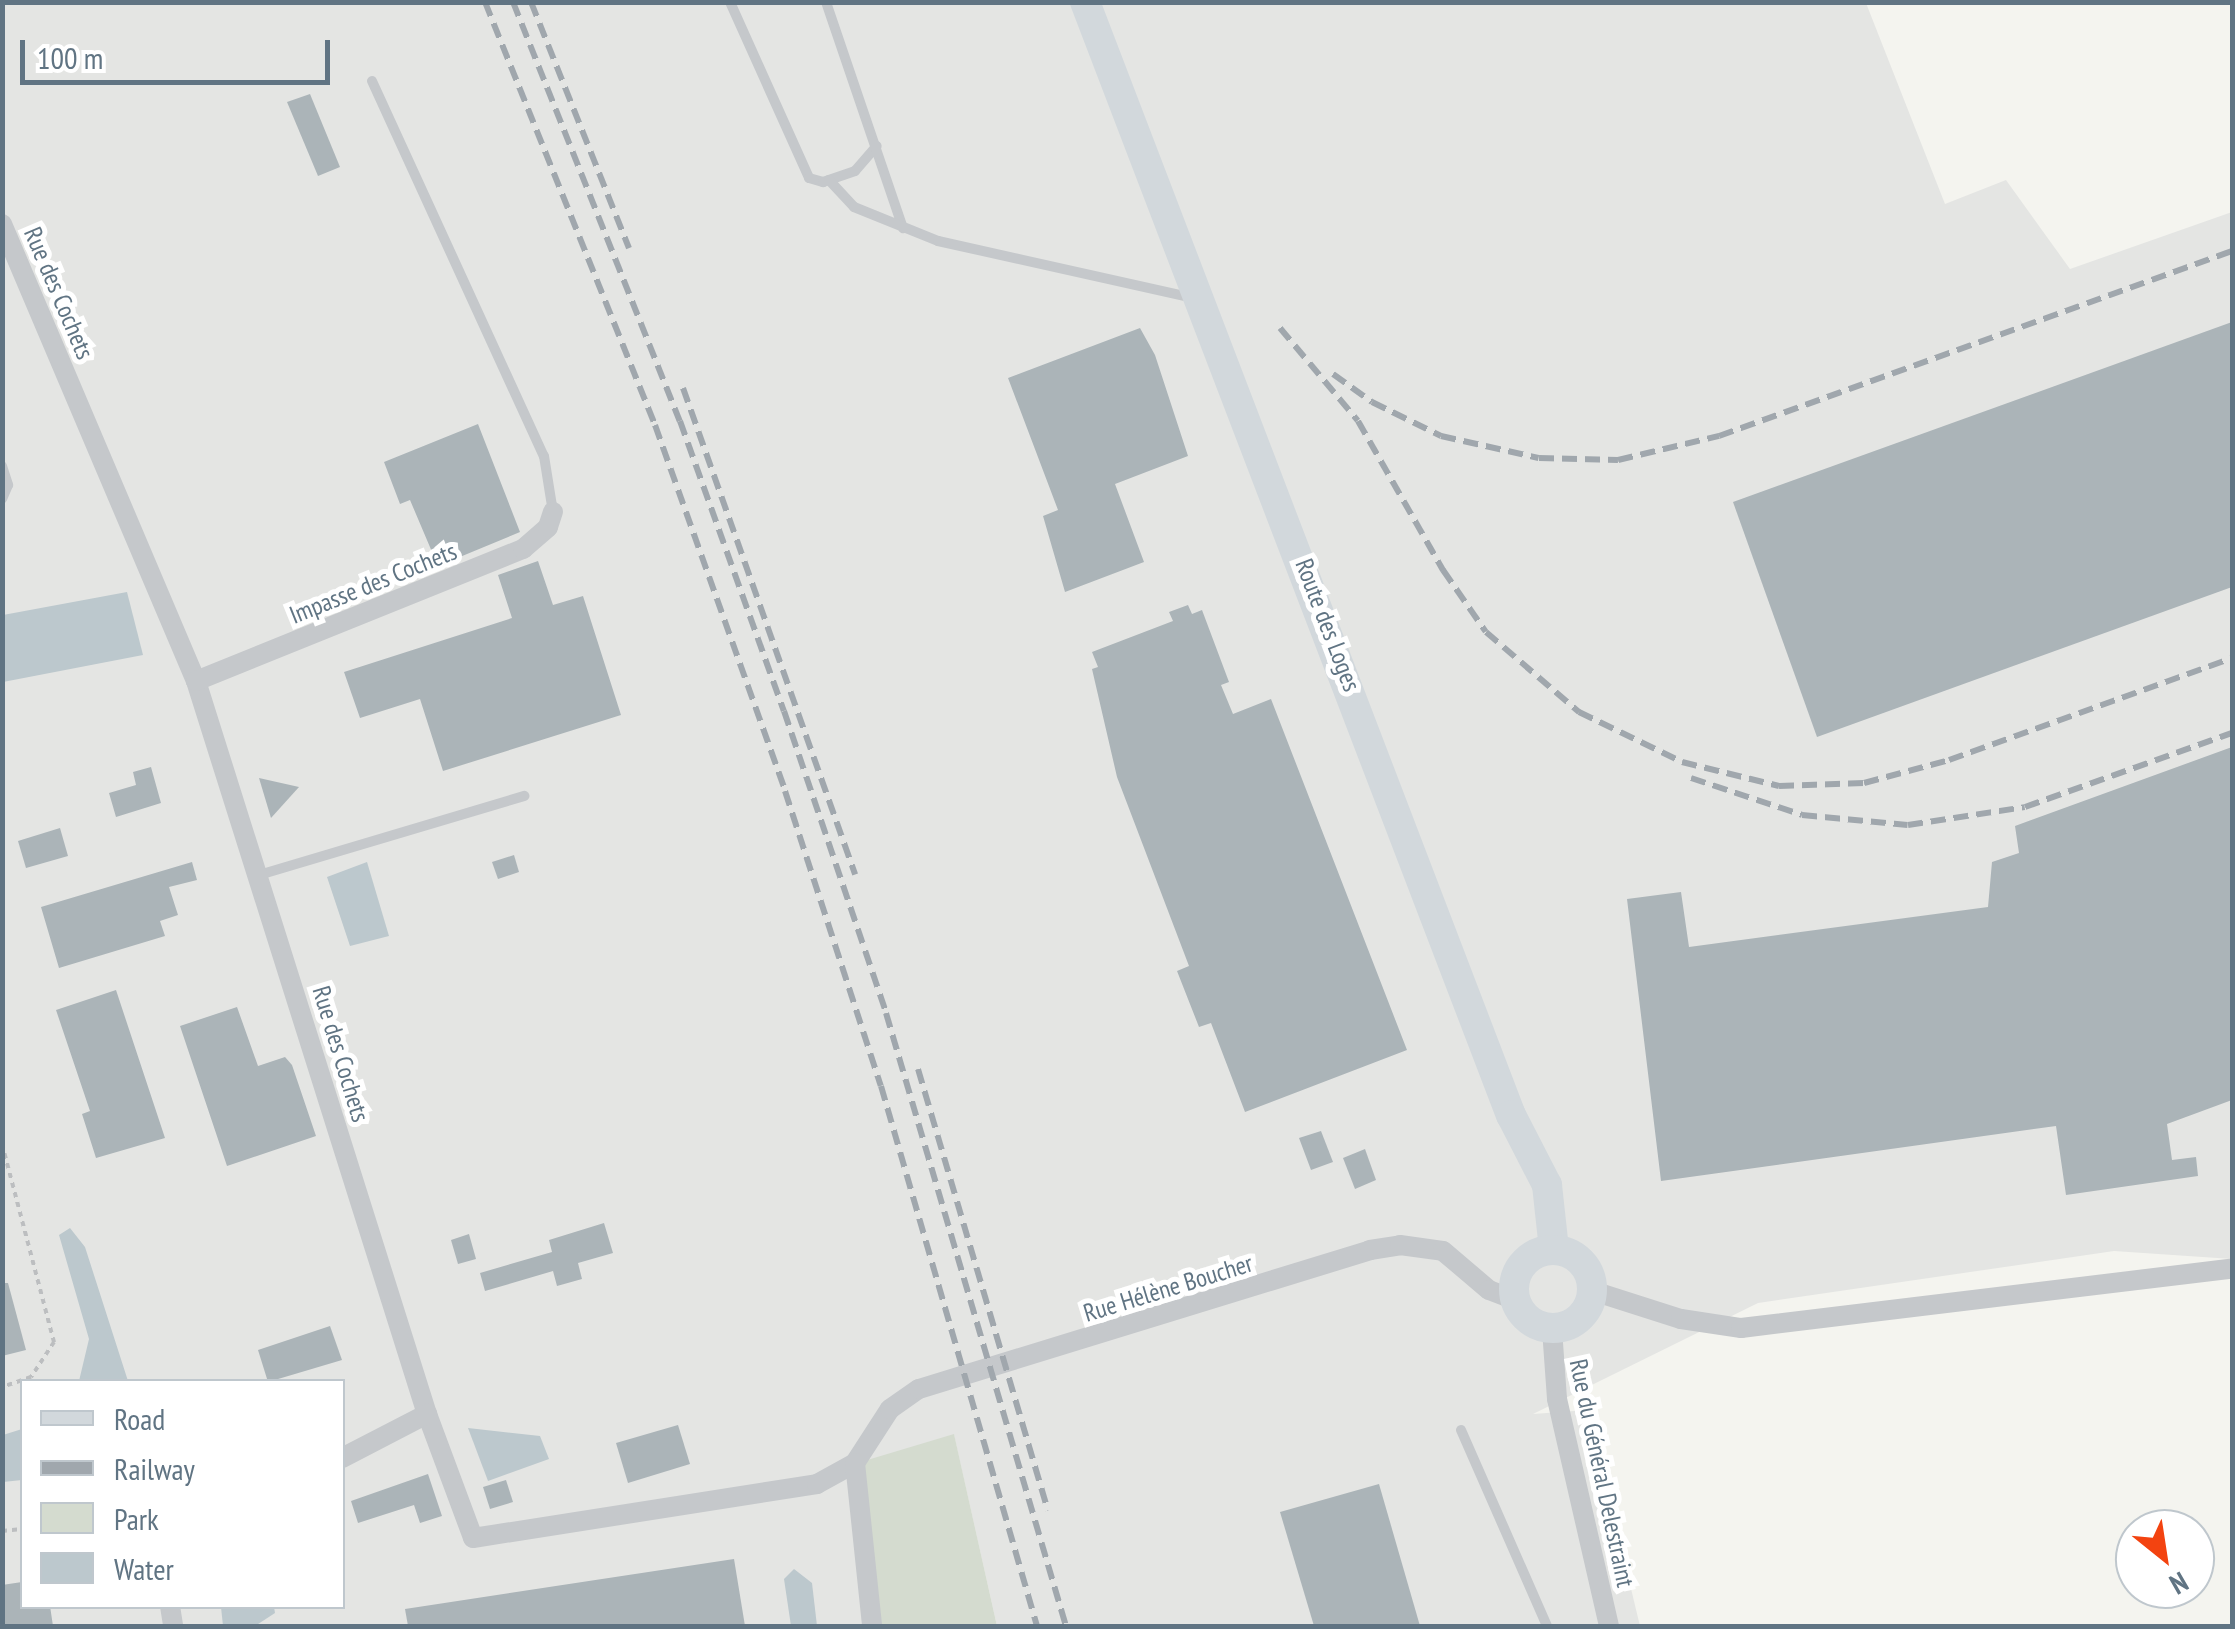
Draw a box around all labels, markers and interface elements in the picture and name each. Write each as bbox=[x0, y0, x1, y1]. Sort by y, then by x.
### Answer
scale bar bbox=[25, 20, 335, 82]
text: 100 m bbox=[37, 38, 103, 77]
street label: Rue des Cochets bbox=[18, 222, 100, 364]
street label: Impasse des Cochets bbox=[285, 536, 461, 630]
street label: Route des Loges bbox=[1289, 554, 1367, 696]
street label: Rue des Cochets bbox=[306, 982, 376, 1126]
street label: Rue Hélène Boucher bbox=[1080, 1248, 1256, 1328]
street label: Rue du Général Delestraint bbox=[1563, 1356, 1641, 1590]
legend bbox=[20, 1379, 345, 1609]
text: Road bbox=[114, 1399, 165, 1438]
text: Railway bbox=[114, 1449, 195, 1488]
text: Park bbox=[114, 1499, 159, 1538]
north arrow bbox=[2115, 1509, 2215, 1609]
text: Water bbox=[114, 1549, 174, 1588]
text: N bbox=[2163, 1564, 2195, 1603]

